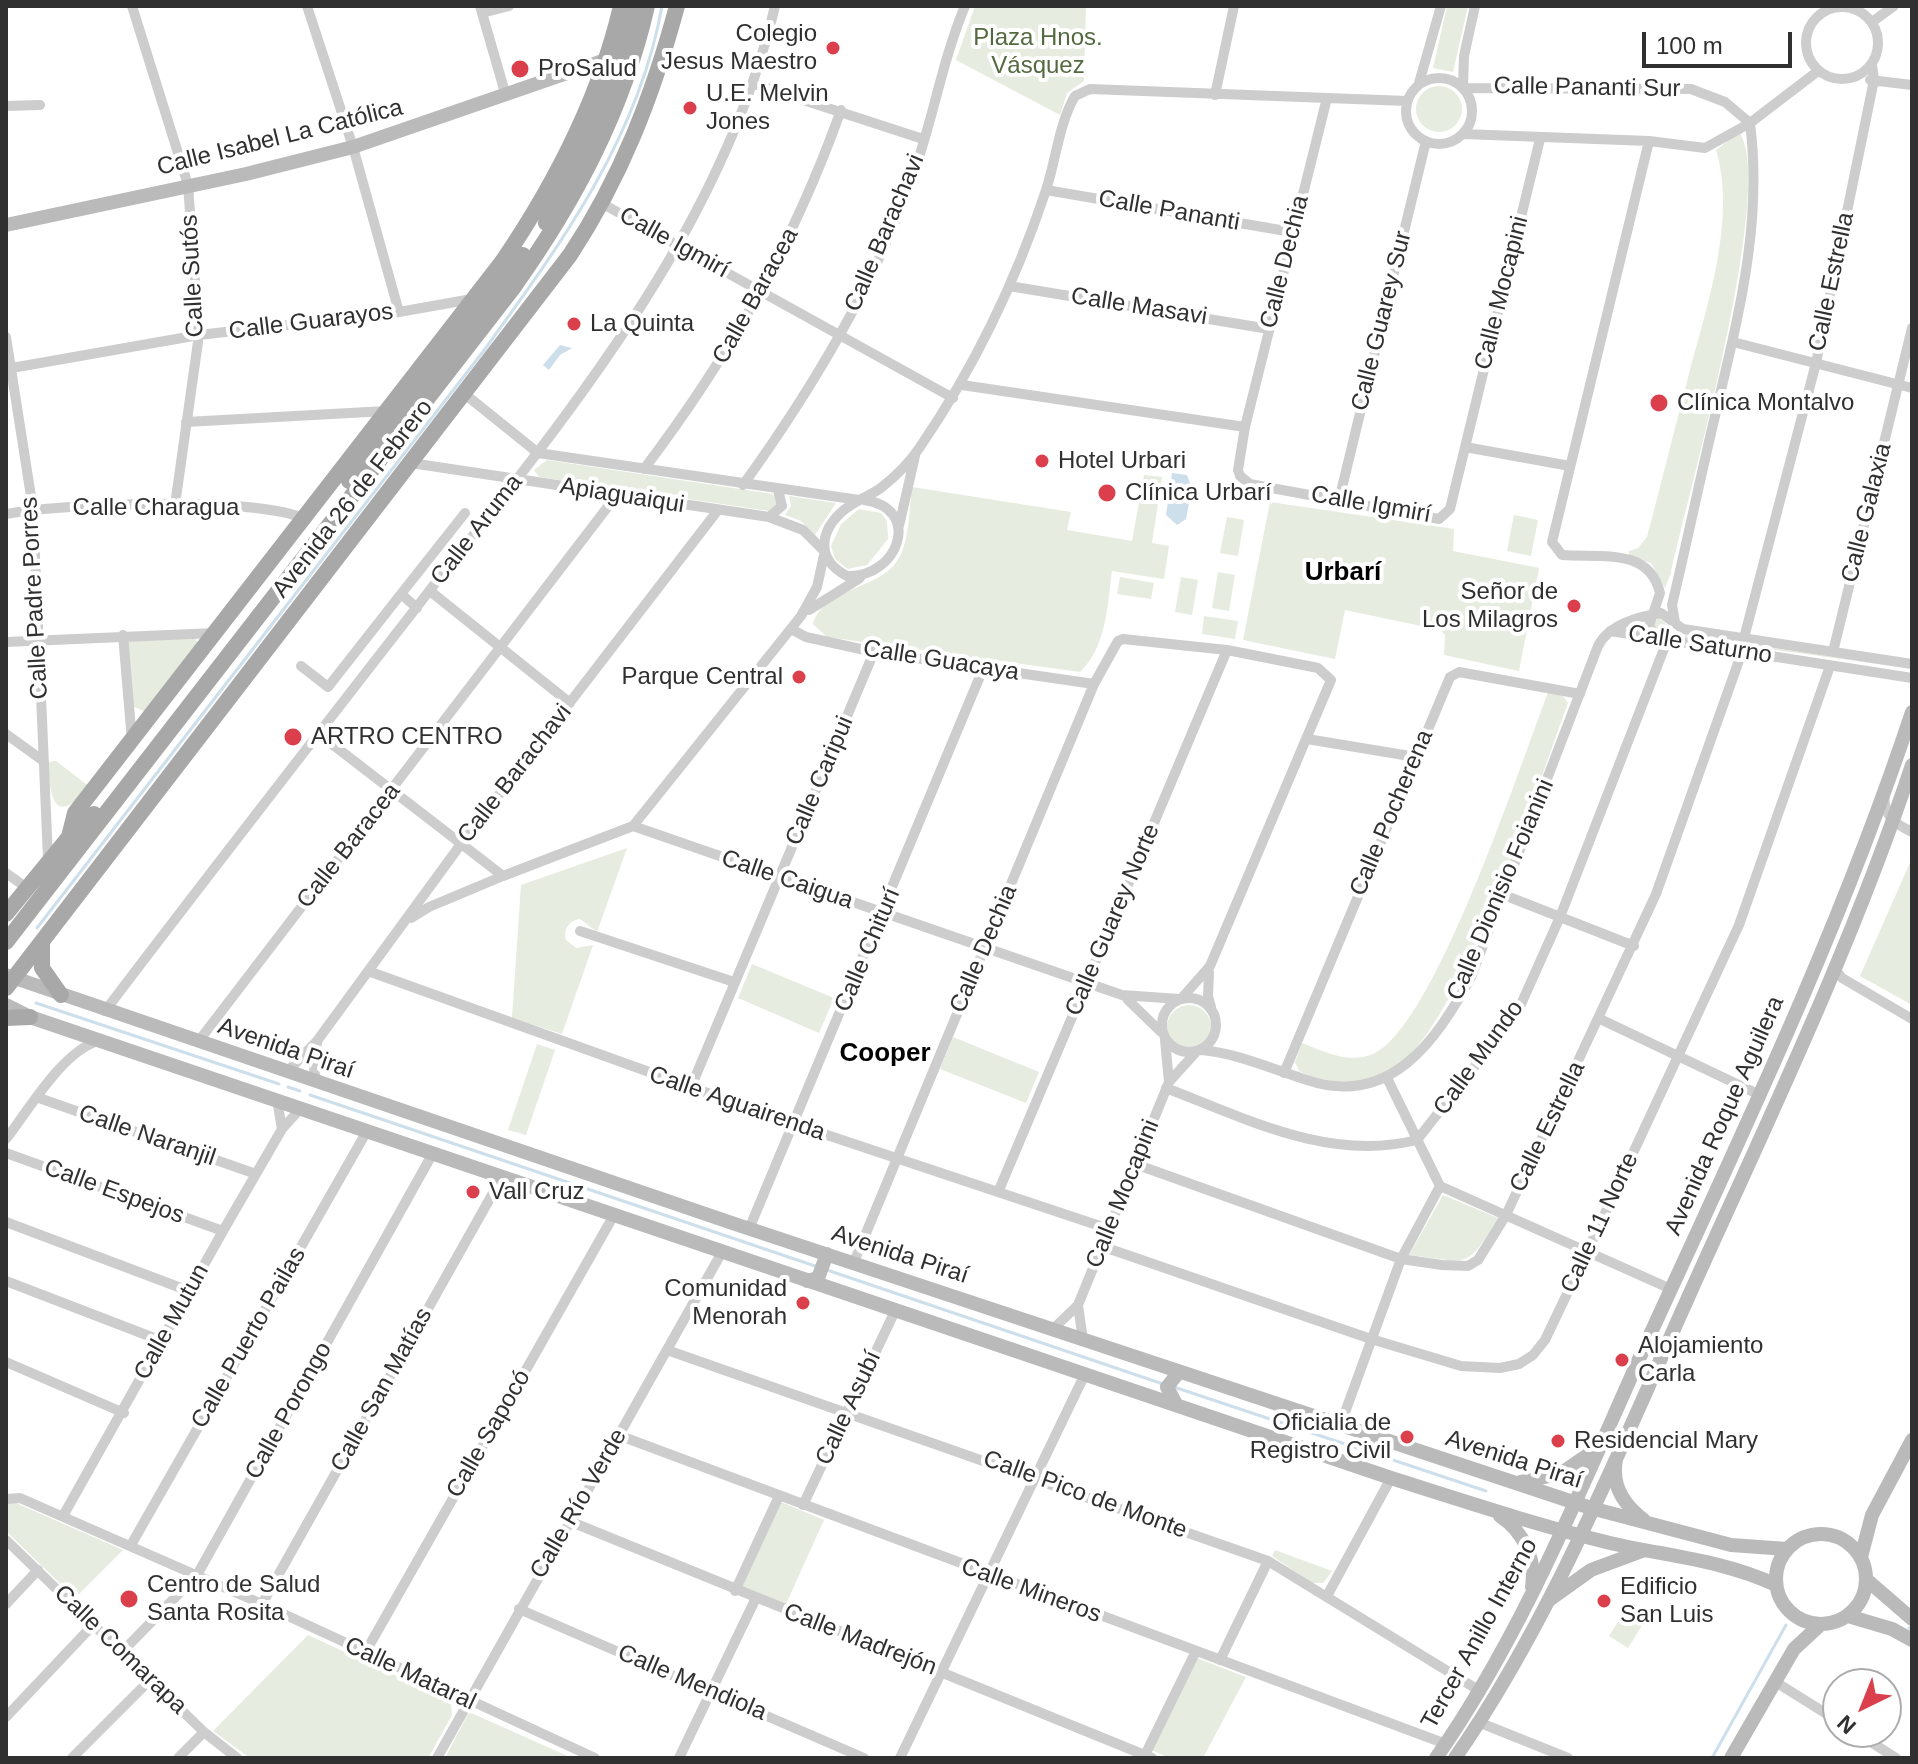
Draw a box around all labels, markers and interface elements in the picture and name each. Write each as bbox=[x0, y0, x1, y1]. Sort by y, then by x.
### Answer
scale bar bbox=[1646, 16, 1796, 66]
place label: Colegio Jesus Maestro bbox=[661, 20, 817, 76]
park label: Plaza Hnos. Vásquez bbox=[973, 24, 1103, 80]
text: 100 m bbox=[1656, 32, 1723, 59]
marker: Colegio Jesus Maestro bbox=[824, 39, 842, 57]
place label: ProSalud bbox=[538, 55, 637, 83]
marker: ProSalud bbox=[509, 58, 531, 80]
street label: Calle Pananti Sur bbox=[1493, 72, 1681, 104]
place label: U.E. Melvin Jones bbox=[706, 80, 829, 136]
street label: Calle Isabel La Católica bbox=[154, 94, 406, 182]
marker: U.E. Melvin Jones bbox=[681, 99, 699, 117]
street label: Calle Barachavi bbox=[839, 150, 931, 316]
street label: Calle Pananti bbox=[1096, 184, 1242, 238]
street label: Calle Dechia bbox=[1255, 193, 1315, 331]
street label: Calle Igmirí bbox=[614, 201, 734, 285]
street label: Calle Estrella bbox=[1803, 210, 1861, 354]
street label: Calle Mocapini bbox=[1469, 213, 1535, 373]
street label: Calle Sutós bbox=[175, 214, 211, 338]
street label: Calle Baracea bbox=[707, 223, 805, 369]
street label: Calle Guarey Sur bbox=[1346, 228, 1418, 414]
street label: Calle Masavi bbox=[1069, 282, 1209, 332]
street label: Calle Guarayos bbox=[227, 298, 395, 346]
place label: La Quinta bbox=[590, 310, 694, 338]
marker: La Quinta bbox=[565, 315, 583, 333]
place label: Clínica Montalvo bbox=[1677, 389, 1854, 417]
marker: Clínica Montalvo bbox=[1648, 392, 1670, 414]
street label: Avenida 26 de Febrero bbox=[267, 394, 439, 604]
street label: Calle Galaxia bbox=[1836, 440, 1898, 586]
place label: Hotel Urbari bbox=[1058, 447, 1186, 475]
marker: Hotel Urbari bbox=[1033, 452, 1051, 470]
street label: Calle Aruma bbox=[425, 469, 529, 591]
street label: Apiaguaiqui bbox=[558, 472, 686, 520]
place label: Clínica Urbarí bbox=[1125, 479, 1272, 507]
street label: Calle Igmirí bbox=[1309, 480, 1433, 530]
marker: Clínica Urbarí bbox=[1096, 482, 1118, 504]
street label: Calle Charagua bbox=[73, 494, 239, 522]
street label: Calle Padre Porres bbox=[15, 496, 55, 700]
district label: Urbarí bbox=[1305, 557, 1381, 589]
place label: Señor de Los Milagros bbox=[1422, 578, 1558, 634]
marker: Señor de Los Milagros bbox=[1565, 597, 1583, 615]
street label: Calle Saturno bbox=[1626, 619, 1774, 671]
street label: Calle Guacaya bbox=[861, 634, 1021, 688]
place label: Parque Central bbox=[622, 663, 783, 691]
marker: Parque Central bbox=[790, 668, 808, 686]
street label: Calle Barachavi bbox=[452, 699, 578, 849]
street label: Calle Caripui bbox=[780, 712, 860, 850]
place label: ARTRO CENTRO bbox=[311, 723, 503, 751]
marker: ARTRO CENTRO bbox=[282, 726, 304, 748]
street label: Calle Pocherena bbox=[1344, 726, 1440, 900]
street label: Calle Dionisio Foianini bbox=[1441, 775, 1561, 1005]
street label: Calle Baracea bbox=[291, 778, 407, 914]
street label: Calle Guarey Norte bbox=[1060, 820, 1166, 1020]
street label: Calle Caigua bbox=[717, 844, 857, 916]
street label: Calle Dechia bbox=[944, 881, 1024, 1017]
street label: Calle Chiturí bbox=[829, 884, 907, 1016]
street label: Avenida Roque Aguilera bbox=[1659, 992, 1791, 1240]
street label: Calle Mundo bbox=[1428, 995, 1530, 1121]
street label: Avenida Piraí bbox=[214, 1012, 358, 1086]
district label: Cooper bbox=[840, 1038, 930, 1070]
street label: Calle Estrella bbox=[1504, 1057, 1592, 1197]
street label: Calle Aguairenda bbox=[645, 1060, 829, 1148]
street label: Calle Naranjil bbox=[75, 1099, 219, 1173]
street label: Calle Mocapini bbox=[1080, 1116, 1166, 1272]
street label: Calle 11 Norte bbox=[1555, 1148, 1645, 1298]
street label: Calle Espejos bbox=[40, 1153, 188, 1231]
place label: Vall Cruz bbox=[489, 1178, 585, 1206]
marker: Vall Cruz bbox=[464, 1183, 482, 1201]
street label: Avenida Piraí bbox=[828, 1219, 972, 1291]
street label: Calle Puerto Pailas bbox=[186, 1242, 312, 1434]
street label: Calle Mutun bbox=[128, 1259, 216, 1385]
place label: Comunidad Menorah bbox=[664, 1275, 787, 1331]
marker: Comunidad Menorah bbox=[794, 1294, 812, 1312]
street label: Calle San Matías bbox=[325, 1303, 439, 1477]
place label: Alojamiento Carla bbox=[1638, 1332, 1763, 1388]
street label: Calle Porongo bbox=[240, 1338, 338, 1484]
street label: Calle Asubí bbox=[810, 1346, 888, 1470]
marker: Alojamiento Carla bbox=[1613, 1351, 1631, 1369]
street label: Calle Sapocó bbox=[441, 1365, 537, 1503]
place label: Oficialia de Registro Civil bbox=[1250, 1409, 1391, 1465]
street label: Calle Río Verde bbox=[525, 1424, 633, 1584]
street label: Avenida Piraí bbox=[1442, 1424, 1586, 1496]
place label: Residencial Mary bbox=[1574, 1427, 1758, 1455]
marker: Oficialia de Registro Civil bbox=[1398, 1428, 1416, 1446]
marker: Residencial Mary bbox=[1549, 1432, 1567, 1450]
street label: Calle Pico de Monte bbox=[979, 1445, 1191, 1545]
street label: Tercer Anillo Interno bbox=[1416, 1534, 1544, 1734]
street label: Calle Mineros bbox=[957, 1552, 1105, 1630]
place label: Centro de Salud Santa Rosita bbox=[147, 1571, 320, 1627]
place label: Edificio San Luis bbox=[1620, 1573, 1713, 1629]
street label: Calle Comarapa bbox=[48, 1579, 192, 1721]
marker: Centro de Salud Santa Rosita bbox=[118, 1588, 140, 1610]
marker: Edificio San Luis bbox=[1595, 1592, 1613, 1610]
street label: Calle Madrejón bbox=[779, 1598, 941, 1682]
street label: Calle Mataral bbox=[340, 1631, 480, 1717]
street label: Calle Mendiola bbox=[613, 1639, 771, 1727]
north arrow bbox=[1822, 1668, 1902, 1748]
text: N bbox=[1832, 1710, 1861, 1739]

